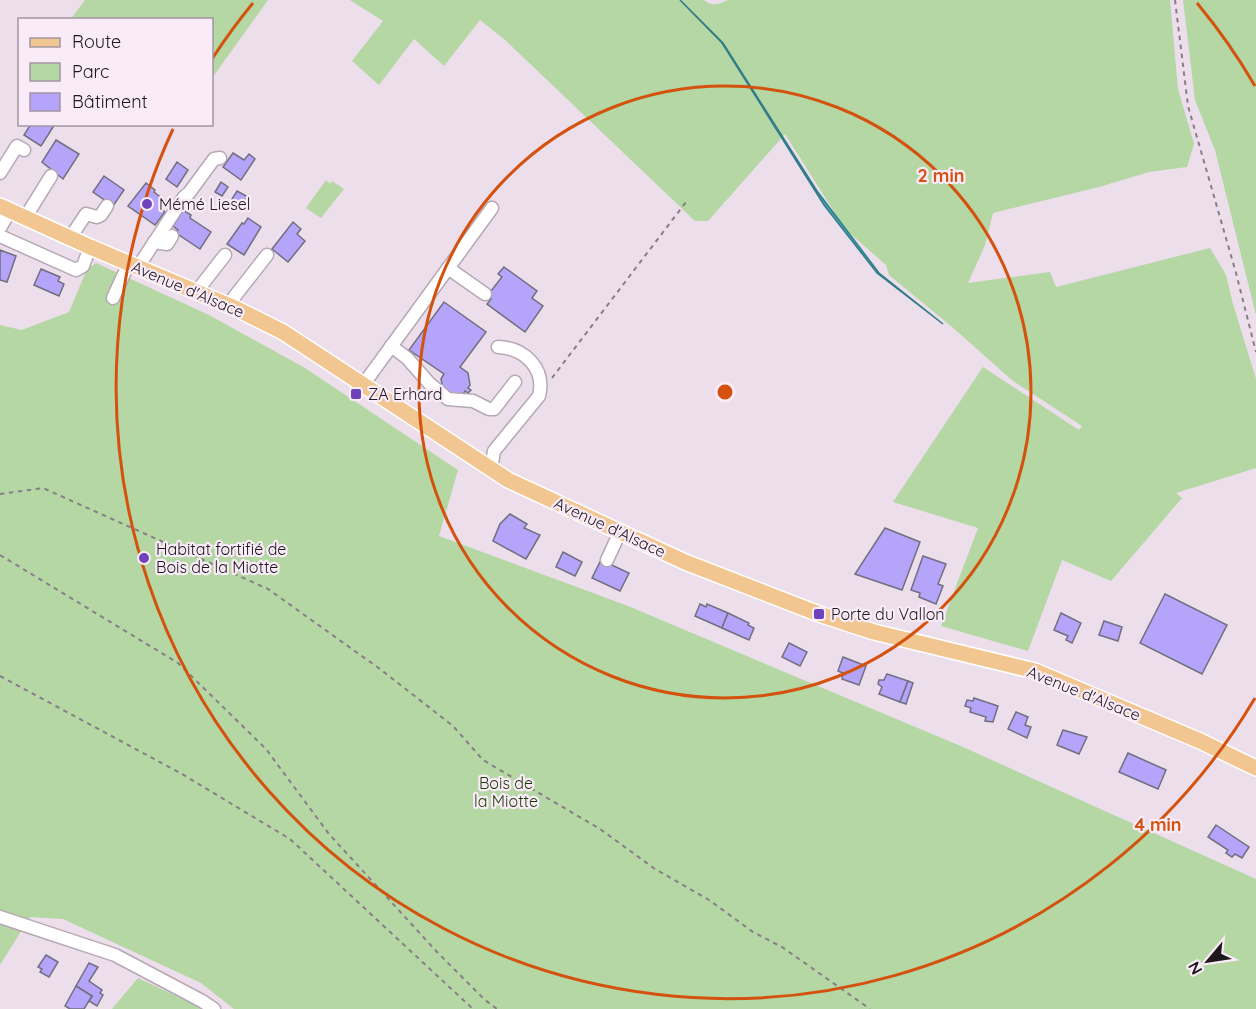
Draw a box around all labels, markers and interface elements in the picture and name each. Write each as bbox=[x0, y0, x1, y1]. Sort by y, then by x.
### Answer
legend bbox=[18, 18, 213, 126]
text: Route bbox=[72, 30, 121, 53]
text: Parc bbox=[72, 60, 109, 83]
text: Bâtiment bbox=[72, 90, 148, 113]
text: 2 min bbox=[918, 164, 964, 187]
place label: Mémé Liesel bbox=[159, 194, 250, 214]
marker: Mémé Liesel bbox=[140, 197, 154, 211]
street label: Avenue d'Alsace bbox=[129, 256, 247, 322]
centre of rings bbox=[715, 382, 735, 402]
place label: ZA Erhard bbox=[368, 384, 443, 404]
marker: ZA Erhard bbox=[349, 387, 363, 401]
street label: Avenue d'Alsace bbox=[551, 492, 669, 562]
place label: Habitat fortifié de Bois de la Miotte bbox=[156, 539, 286, 577]
marker: Habitat fortifié de Bois de la Miotte bbox=[137, 551, 151, 565]
place label: Porte du Vallon bbox=[831, 604, 945, 624]
marker: Porte du Vallon bbox=[812, 607, 826, 621]
street label: Avenue d'Alsace bbox=[1024, 661, 1144, 725]
park label: Bois de la Miotte bbox=[474, 773, 538, 811]
text: 4 min bbox=[1134, 813, 1182, 836]
north arrow bbox=[1178, 931, 1238, 991]
text: N bbox=[1183, 958, 1206, 978]

